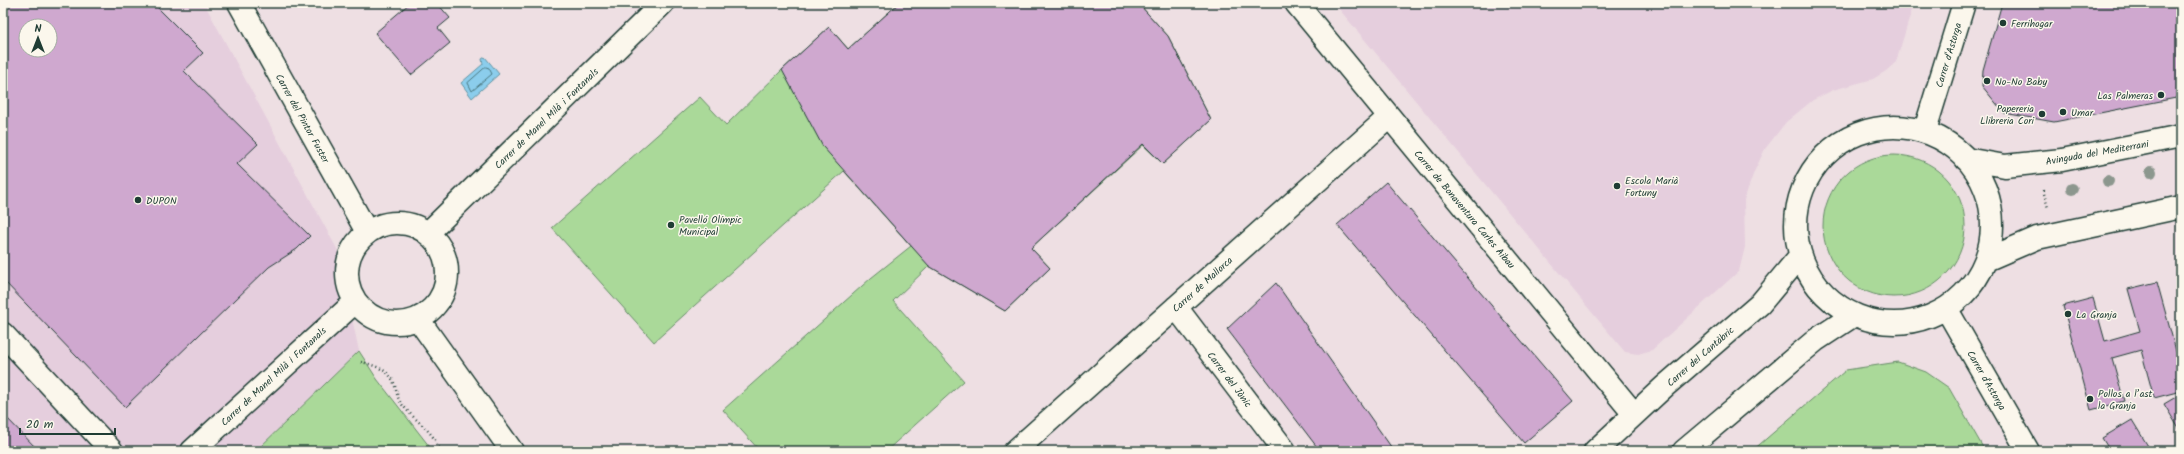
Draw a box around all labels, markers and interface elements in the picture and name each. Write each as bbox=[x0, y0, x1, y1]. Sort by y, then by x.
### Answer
place label: Ferrihogar bbox=[2011, 16, 2053, 32]
north arrow bbox=[18, 18, 58, 58]
marker: Ferrihogar bbox=[1998, 18, 2008, 28]
text: N bbox=[35, 20, 42, 38]
street label: Carrer d'Astorga bbox=[1932, 21, 1966, 90]
street label: Carrer de Manel Milà i Fontanals bbox=[491, 64, 603, 173]
street label: Carrer del Pintor Fuster bbox=[271, 71, 334, 167]
place label: No-No Baby bbox=[1995, 74, 2048, 90]
marker: No-No Baby bbox=[1982, 76, 1992, 86]
place label: Las Palmeras bbox=[2097, 88, 2154, 104]
marker: Las Palmeras bbox=[2156, 90, 2166, 100]
place label: Papereria Llibreria Cori bbox=[1980, 101, 2035, 129]
place label: Umar bbox=[2071, 105, 2094, 121]
marker: Umar bbox=[2058, 107, 2068, 117]
marker: Papereria Llibreria Cori bbox=[2037, 109, 2047, 119]
street label: Avinguda del Mediterrani bbox=[2044, 136, 2151, 170]
street label: Carrer de Bonaventura Carles Aibau bbox=[1410, 147, 1519, 273]
place label: Escola Marià Fortuny bbox=[1625, 173, 1679, 201]
marker: Escola Marià Fortuny bbox=[1612, 181, 1622, 191]
place label: DUPON bbox=[146, 193, 177, 209]
marker: DUPON bbox=[133, 195, 143, 205]
place label: Pavelló Olímpic Municipal bbox=[679, 212, 742, 240]
marker: Pavelló Olímpic Municipal bbox=[666, 220, 676, 230]
street label: Carrer de Mallorca bbox=[1169, 253, 1237, 316]
place label: La Granja bbox=[2076, 307, 2117, 323]
marker: La Granja bbox=[2063, 309, 2073, 319]
street label: Carrer del Cantàbric bbox=[1663, 322, 1738, 391]
street label: Carrer de Manel Milà i Fontanals bbox=[217, 323, 331, 430]
street label: Carrer d'Astorga bbox=[1962, 347, 2010, 414]
street label: Carrer del Jònic bbox=[1203, 348, 1256, 411]
place label: Pollos a l’ast la Granja bbox=[2098, 386, 2153, 414]
marker: Pollos a l’ast la Granja bbox=[2085, 394, 2095, 404]
scale bar bbox=[20, 410, 115, 436]
text: 20 m bbox=[26, 415, 54, 434]

